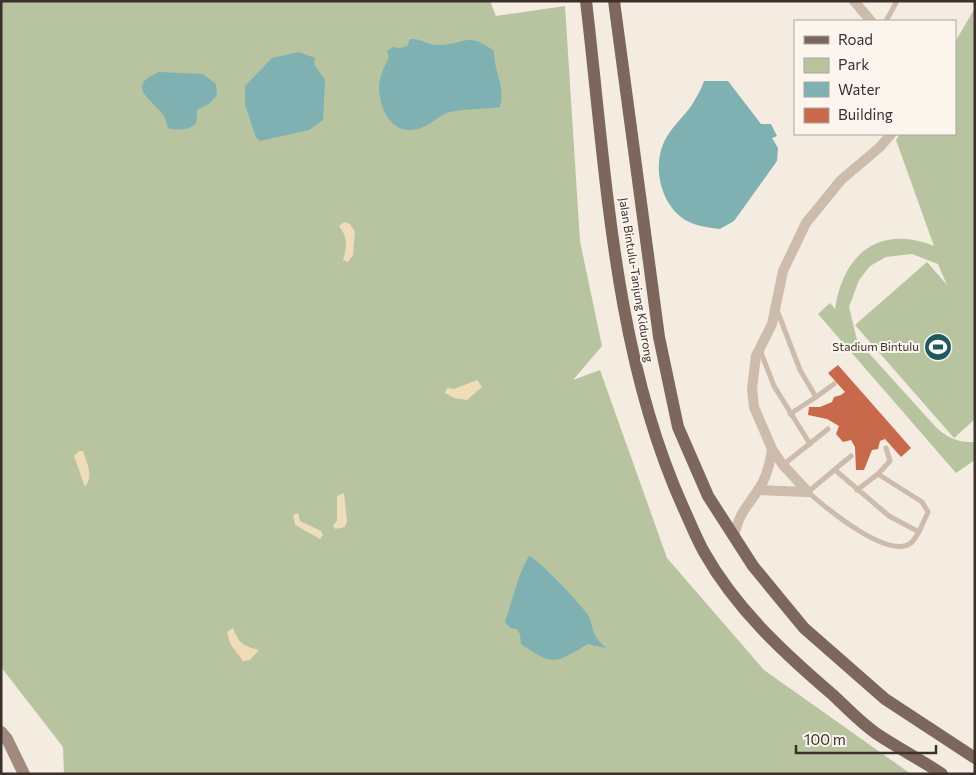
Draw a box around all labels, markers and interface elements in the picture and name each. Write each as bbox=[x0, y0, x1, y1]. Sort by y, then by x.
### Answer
legend bbox=[794, 20, 956, 135]
text: Road bbox=[838, 30, 873, 48]
text: Park bbox=[838, 55, 869, 73]
text: Water bbox=[838, 80, 880, 98]
text: Building bbox=[838, 105, 893, 123]
street label: Jalan Bintulu-Tanjung Kidurong bbox=[616, 196, 657, 364]
sports icon: Stadium Bintulu bbox=[923, 332, 953, 362]
place label: Stadium Bintulu bbox=[832, 339, 919, 353]
scale bar bbox=[796, 722, 936, 754]
text: 100 m bbox=[804, 730, 846, 748]

